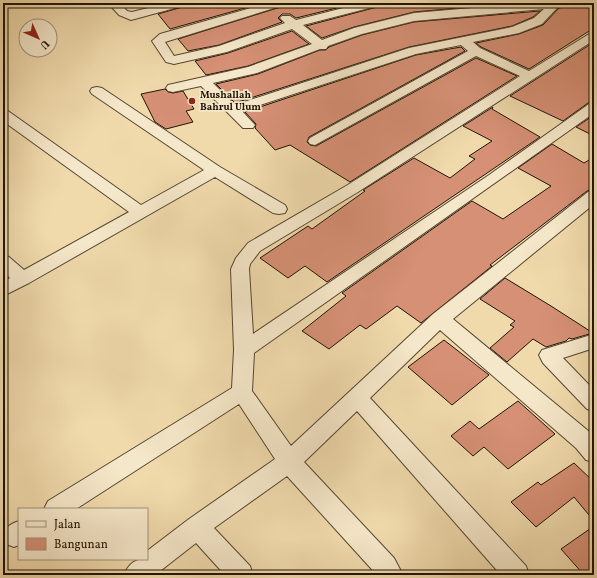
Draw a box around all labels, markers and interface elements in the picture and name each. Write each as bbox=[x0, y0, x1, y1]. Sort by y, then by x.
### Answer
north arrow bbox=[18, 18, 58, 58]
text: U bbox=[36, 36, 52, 52]
place label: Mushallah Bahrul Ulum bbox=[200, 88, 261, 114]
marker: Mushallah Bahrul Ulum bbox=[187, 96, 197, 106]
legend bbox=[18, 508, 148, 560]
text: Jalan bbox=[54, 517, 81, 533]
text: Bangunan bbox=[54, 537, 108, 553]

